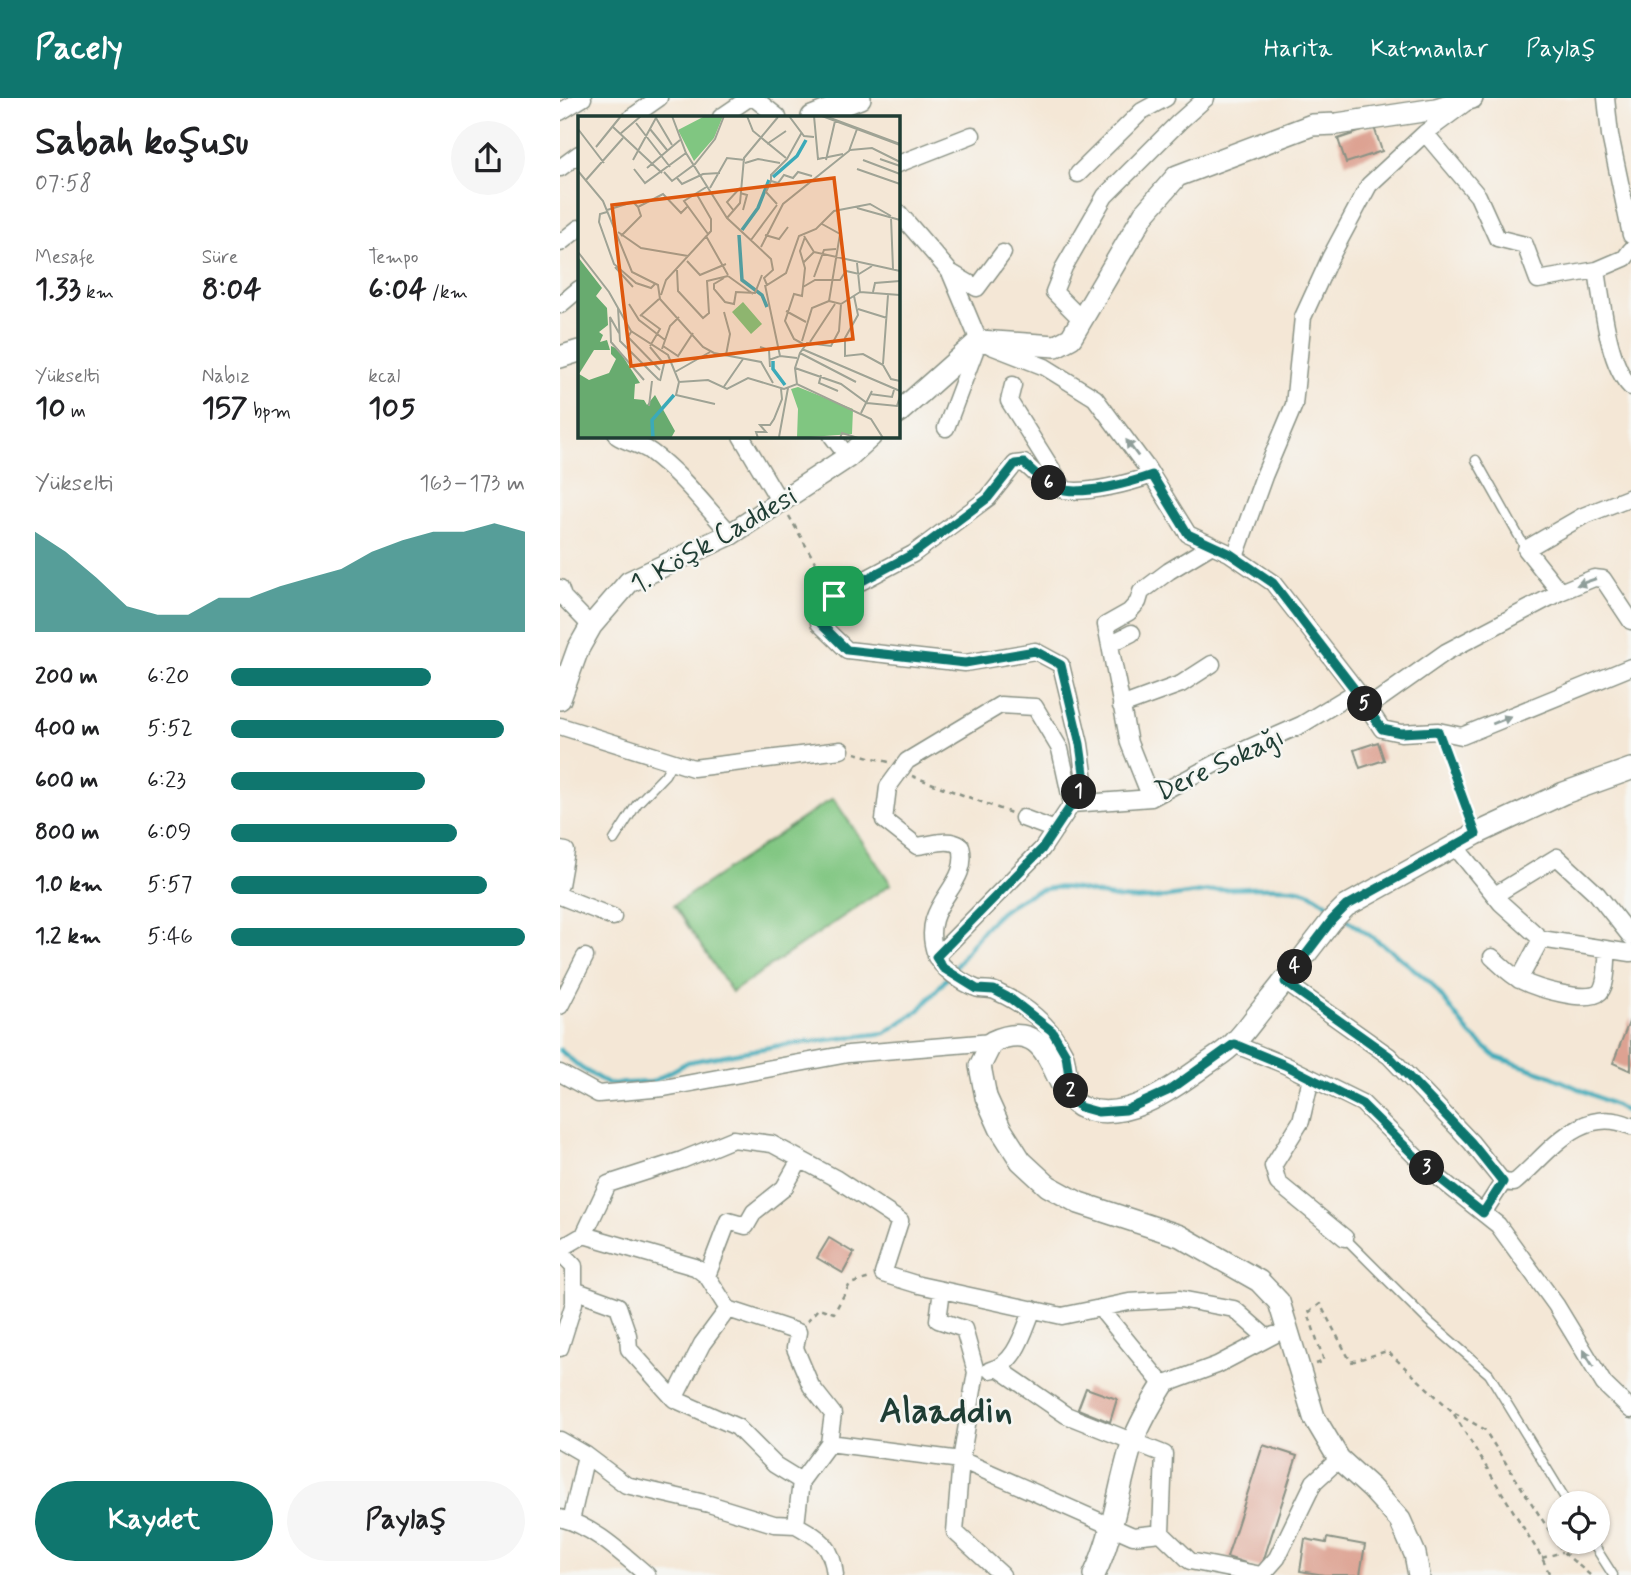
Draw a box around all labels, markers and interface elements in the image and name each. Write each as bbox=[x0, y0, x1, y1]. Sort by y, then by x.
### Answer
text: Pacely bbox=[35, 27, 123, 71]
text: Harita bbox=[1264, 34, 1332, 65]
text: Katmanlar bbox=[1370, 34, 1488, 65]
text: Paylaş bbox=[1526, 34, 1596, 65]
inset map bbox=[578, 116, 900, 438]
text: Sabah koşusu bbox=[35, 118, 249, 167]
button: share bbox=[451, 121, 525, 195]
text: 07:58 bbox=[35, 169, 92, 199]
text: Mesafe bbox=[35, 245, 95, 270]
text: Süre bbox=[202, 245, 238, 270]
text: Tempo bbox=[368, 245, 419, 270]
text: 1.33 bbox=[35, 270, 81, 309]
text: 8:04 bbox=[202, 270, 262, 309]
text: 6:04 bbox=[368, 270, 427, 309]
text: km bbox=[81, 280, 114, 305]
text: /km bbox=[427, 280, 468, 305]
text: Yükselti bbox=[35, 364, 99, 389]
text: Nabız bbox=[202, 364, 250, 389]
text: kcal bbox=[368, 364, 400, 389]
text: 10 bbox=[35, 389, 66, 428]
text: 157 bbox=[202, 389, 248, 428]
text: 105 bbox=[368, 389, 416, 428]
text: m bbox=[66, 399, 86, 424]
text: bpm bbox=[248, 399, 291, 424]
one-way arrow bbox=[1125, 438, 1139, 457]
pin: 6 bbox=[1032, 466, 1066, 500]
text: Yükselti bbox=[35, 469, 113, 499]
text: 163–173 m bbox=[419, 469, 525, 499]
text: 6 bbox=[1044, 470, 1053, 495]
street label: 1. Köşk Caddesi bbox=[624, 478, 804, 604]
pin bbox=[804, 566, 864, 626]
icon: arrive bbox=[815, 577, 853, 615]
one-way arrow bbox=[1576, 577, 1597, 588]
text: 200 m bbox=[35, 662, 98, 692]
text: 6:20 bbox=[147, 662, 189, 692]
pin: 5 bbox=[1348, 686, 1382, 722]
text: 5 bbox=[1359, 691, 1370, 716]
text: 400 m bbox=[35, 714, 100, 744]
text: 5:52 bbox=[147, 714, 193, 744]
one-way arrow bbox=[1492, 714, 1512, 726]
street label: Dere Sokağı bbox=[1149, 719, 1291, 811]
text: 600 m bbox=[35, 766, 98, 796]
text: 6:23 bbox=[147, 766, 186, 796]
pin: 1 bbox=[1062, 774, 1096, 810]
text: 1 bbox=[1074, 779, 1083, 804]
text: 800 m bbox=[35, 818, 99, 848]
text: 6:09 bbox=[147, 818, 191, 848]
text: 1.0 km bbox=[35, 870, 103, 900]
text: 5:57 bbox=[147, 870, 192, 900]
text: 1.2 km bbox=[35, 922, 101, 952]
text: 5:46 bbox=[147, 922, 193, 952]
pin: 4 bbox=[1278, 950, 1312, 984]
text: 4 bbox=[1289, 954, 1300, 979]
pin: 2 bbox=[1054, 1074, 1088, 1108]
text: 2 bbox=[1066, 1078, 1075, 1103]
pin: 3 bbox=[1410, 1150, 1444, 1186]
text: 3 bbox=[1422, 1155, 1431, 1180]
one-way arrow bbox=[1582, 1348, 1594, 1367]
district label: Alaaddin bbox=[880, 1389, 1012, 1435]
button: Kaydet bbox=[35, 1481, 273, 1561]
button: Paylaş bbox=[287, 1481, 525, 1561]
map controls bbox=[1547, 1491, 1610, 1554]
button: locate bbox=[1547, 1491, 1610, 1554]

